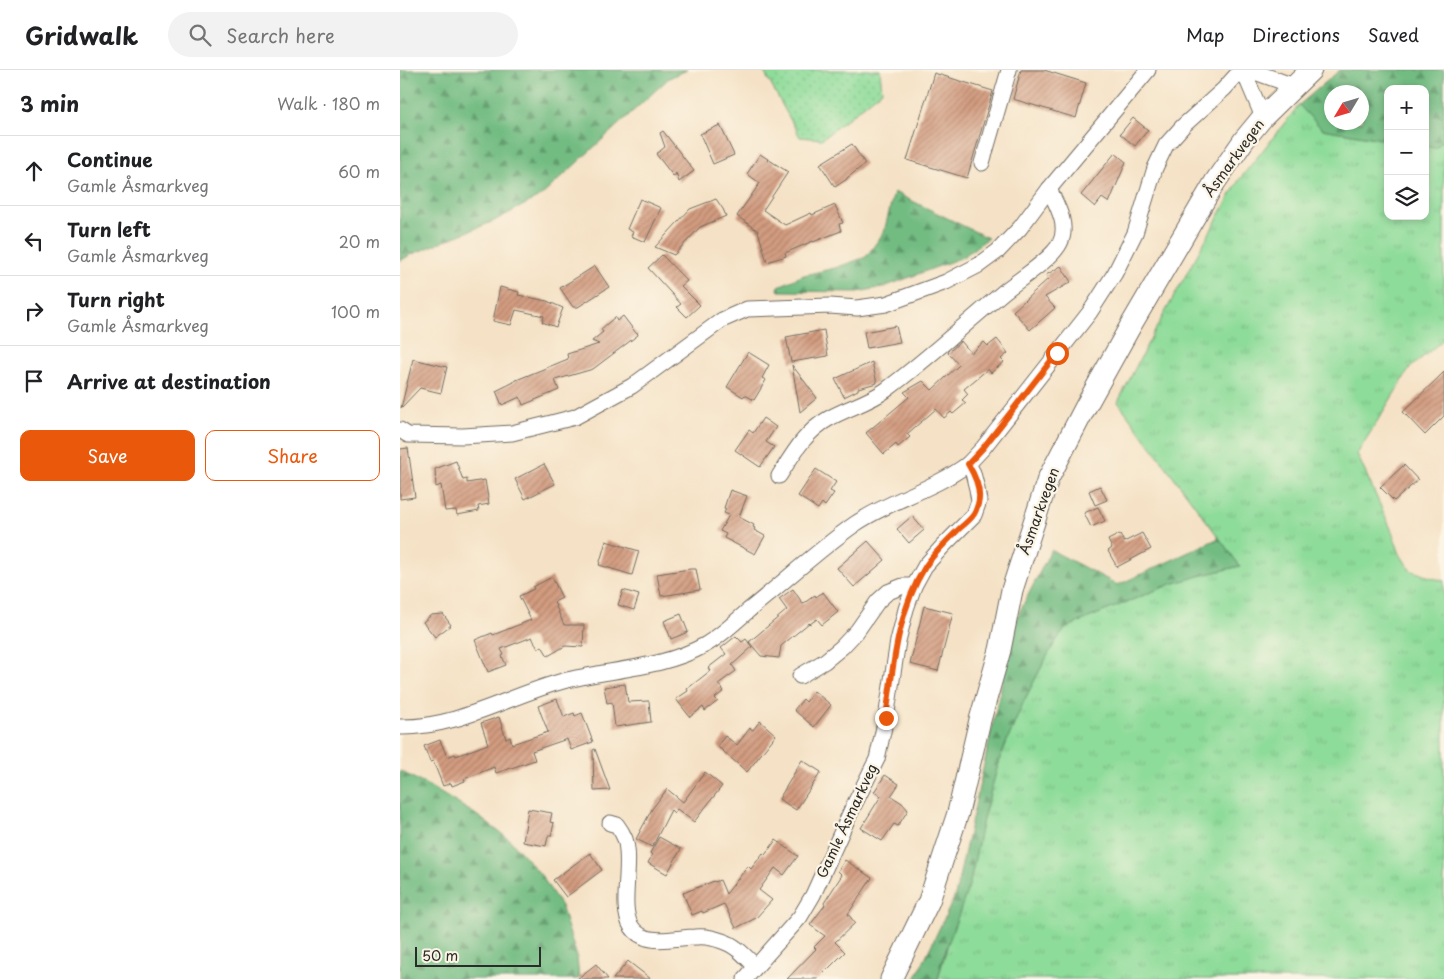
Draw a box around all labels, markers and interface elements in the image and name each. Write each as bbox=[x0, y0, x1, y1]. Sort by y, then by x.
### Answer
search box bbox=[168, 12, 518, 57]
text: Gridwalk bbox=[25, 17, 138, 53]
icon: search bbox=[186, 21, 214, 49]
text: Search here bbox=[226, 21, 335, 49]
text: Map bbox=[1186, 21, 1224, 48]
text: Directions bbox=[1252, 21, 1340, 48]
text: Saved bbox=[1368, 21, 1419, 48]
north arrow bbox=[1324, 85, 1369, 130]
map controls bbox=[1384, 85, 1429, 220]
button: + bbox=[1384, 85, 1429, 130]
text: 3 min bbox=[20, 87, 79, 119]
text: Walk · 180 m bbox=[277, 91, 380, 115]
street label: Åsmarkvegen bbox=[1198, 115, 1269, 201]
button: − bbox=[1384, 130, 1429, 175]
text: Continue bbox=[67, 145, 153, 173]
icon: ahead bbox=[20, 157, 48, 185]
text: 60 m bbox=[338, 159, 380, 183]
text: Gamle Åsmarkveg bbox=[67, 173, 209, 197]
button: layers bbox=[1384, 175, 1429, 220]
text: Turn left bbox=[67, 215, 151, 243]
icon: left bbox=[20, 227, 48, 255]
text: 20 m bbox=[339, 229, 380, 253]
text: Gamle Åsmarkveg bbox=[67, 243, 209, 267]
text: Turn right bbox=[67, 285, 165, 313]
icon: right bbox=[20, 297, 48, 325]
text: 100 m bbox=[331, 299, 380, 323]
text: Gamle Åsmarkveg bbox=[67, 313, 209, 337]
route start bbox=[1046, 342, 1069, 365]
icon: arrive bbox=[20, 367, 48, 395]
text: Arrive at destination bbox=[67, 367, 271, 395]
button: Save bbox=[20, 430, 195, 481]
button: Share bbox=[205, 430, 380, 481]
street label: Åsmarkvegen bbox=[1013, 464, 1064, 557]
route end bbox=[875, 707, 898, 730]
street label: Gamle Åsmarkveg bbox=[811, 760, 882, 881]
scale bar bbox=[415, 944, 541, 967]
text: 50 m bbox=[422, 945, 458, 966]

